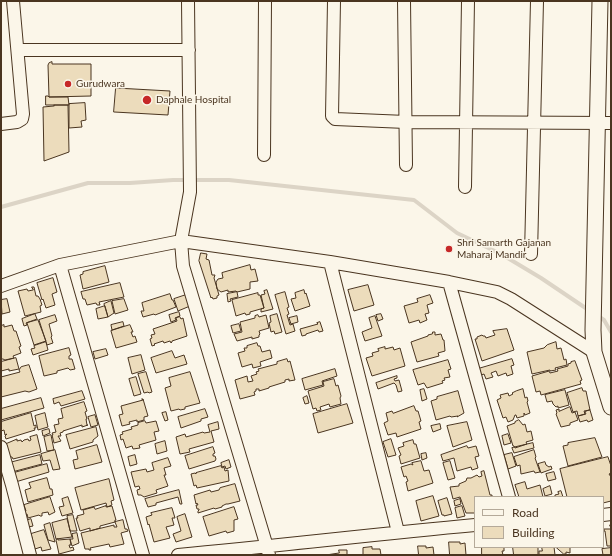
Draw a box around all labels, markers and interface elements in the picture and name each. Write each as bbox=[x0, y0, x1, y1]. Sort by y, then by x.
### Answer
place label: Gurudwara bbox=[76, 78, 125, 90]
marker: Gurudwara bbox=[63, 79, 73, 89]
marker: Daphale Hospital bbox=[141, 94, 153, 106]
place label: Daphale Hospital bbox=[156, 94, 231, 106]
place label: Shri Samarth Gajanan Maharaj Mandir bbox=[457, 237, 551, 260]
marker: Shri Samarth Gajanan Maharaj Mandir bbox=[444, 244, 454, 254]
legend bbox=[474, 496, 604, 548]
text: Road bbox=[512, 505, 539, 520]
text: Building bbox=[512, 525, 555, 540]

